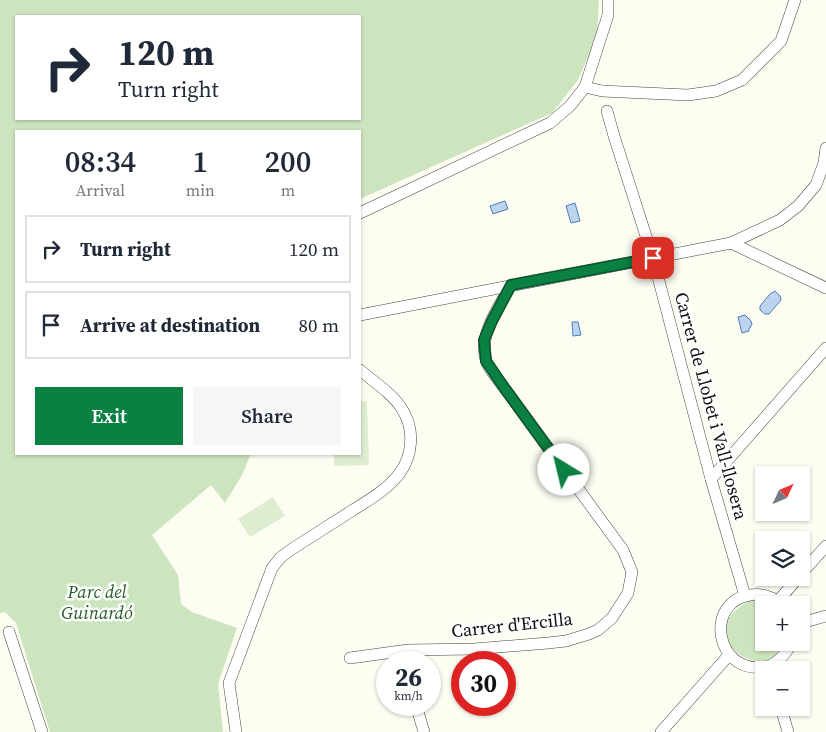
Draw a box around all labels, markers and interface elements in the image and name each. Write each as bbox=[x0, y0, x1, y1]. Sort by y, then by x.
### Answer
text: 120 m bbox=[118, 29, 214, 77]
icon: right bbox=[35, 35, 100, 100]
text: Turn right bbox=[118, 74, 219, 104]
text: 08:34 bbox=[65, 141, 136, 182]
text: 1 bbox=[192, 141, 208, 182]
text: 200 bbox=[264, 141, 311, 182]
text: Arrival bbox=[76, 179, 125, 201]
text: min bbox=[186, 179, 215, 201]
text: m bbox=[281, 179, 295, 201]
icon: right bbox=[37, 235, 65, 263]
text: Turn right bbox=[80, 236, 171, 262]
text: 120 m bbox=[289, 236, 339, 262]
pin bbox=[632, 237, 674, 279]
icon: arrive bbox=[639, 244, 667, 272]
street label: Carrer de Llobet i Vall-llosera bbox=[669, 289, 754, 523]
icon: arrive bbox=[37, 311, 65, 339]
text: Arrive at destination bbox=[80, 312, 260, 338]
text: 80 m bbox=[298, 312, 339, 338]
button: Exit bbox=[35, 387, 183, 445]
button: Share bbox=[193, 387, 341, 445]
position arrow bbox=[537, 443, 589, 495]
north arrow bbox=[755, 466, 810, 521]
map controls bbox=[755, 466, 810, 716]
button: layers bbox=[755, 531, 810, 586]
park label: Parc del Guinardó bbox=[61, 579, 133, 625]
button: + bbox=[755, 596, 810, 651]
street label: Carrer d'Ercilla bbox=[450, 606, 575, 643]
speed limit sign: 30 bbox=[451, 651, 516, 716]
text: 26 bbox=[395, 660, 422, 694]
button: − bbox=[755, 661, 810, 716]
text: km/h bbox=[394, 688, 423, 704]

